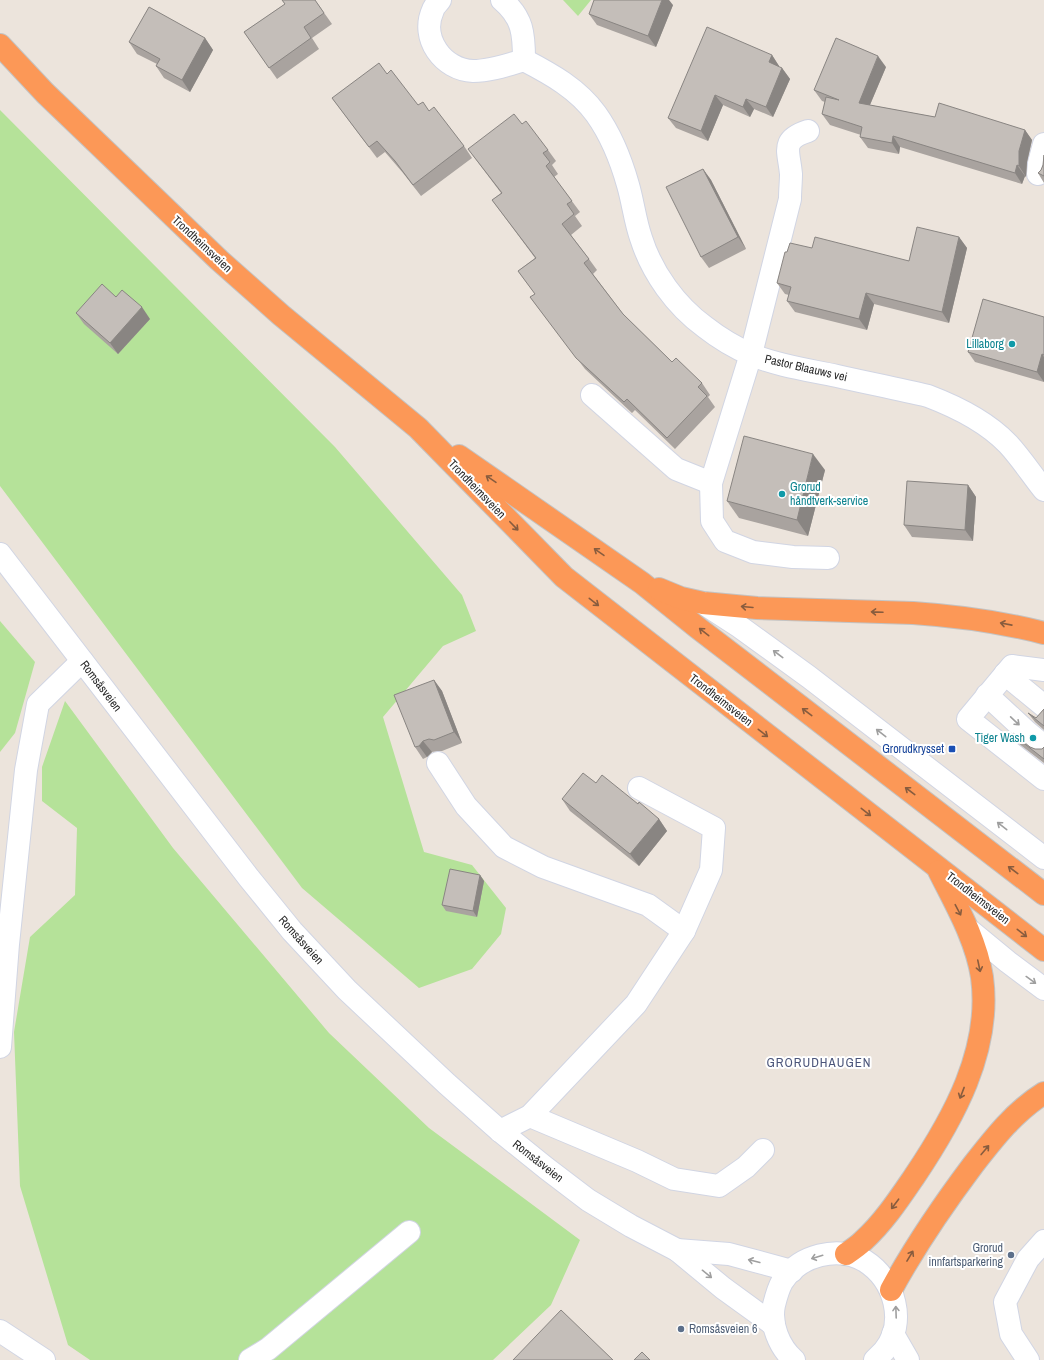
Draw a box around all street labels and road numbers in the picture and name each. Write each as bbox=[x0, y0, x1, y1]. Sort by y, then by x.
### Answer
street label: Trondheimsveien bbox=[169, 212, 235, 276]
street label: Pastor Blaauws vei bbox=[763, 351, 849, 385]
street label: Trondheimsveien bbox=[445, 456, 509, 522]
street label: Romsåsveien bbox=[77, 657, 125, 715]
street label: Trondheimsveien bbox=[686, 670, 756, 730]
street label: Trondheimsveien bbox=[943, 868, 1013, 928]
street label: Romsåsveien bbox=[275, 912, 327, 968]
street label: Romsåsveien bbox=[509, 1136, 567, 1186]

